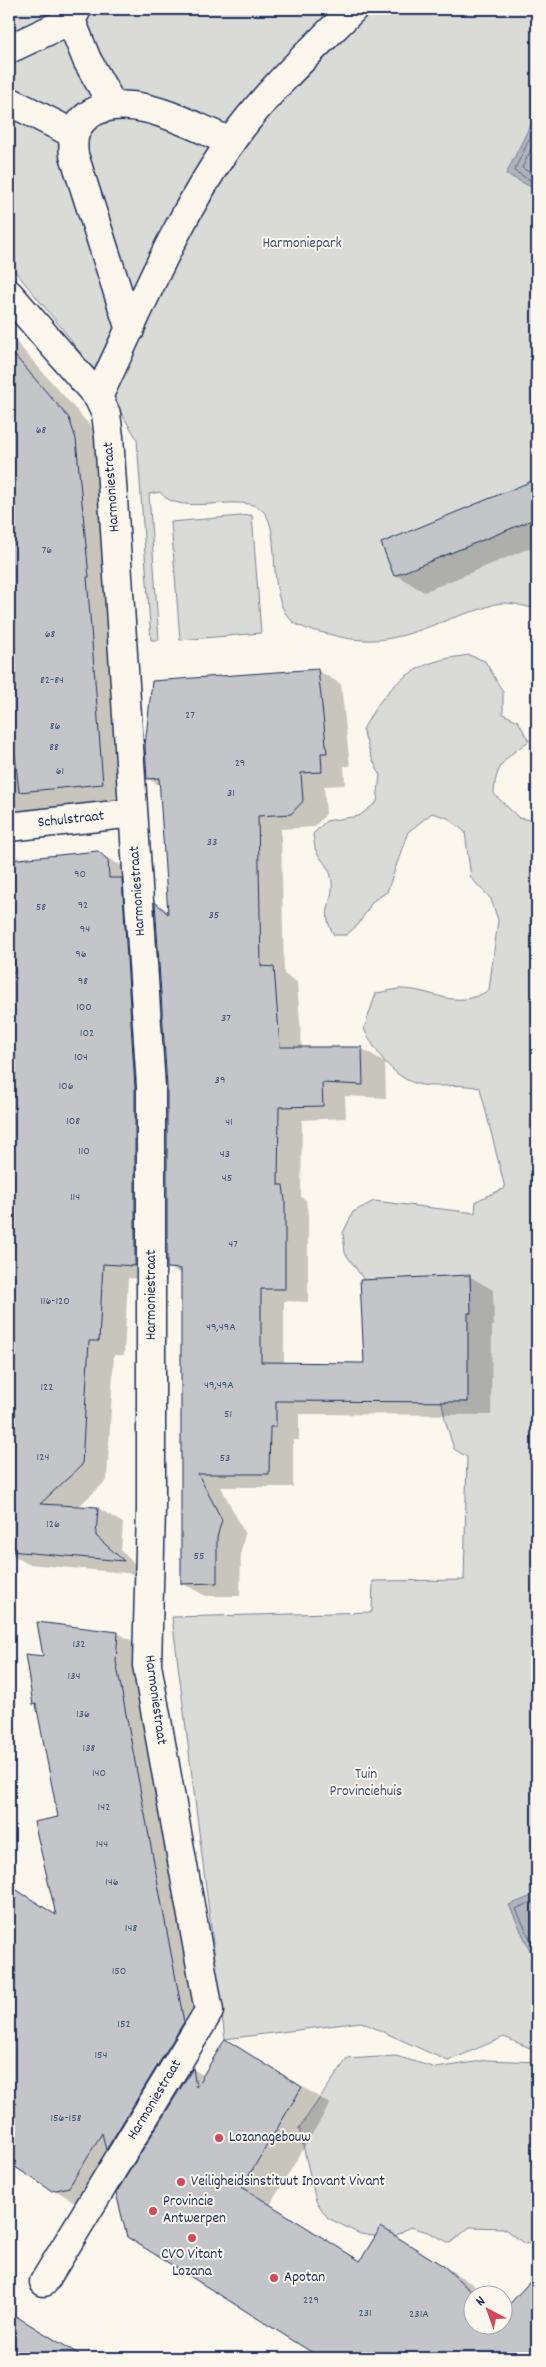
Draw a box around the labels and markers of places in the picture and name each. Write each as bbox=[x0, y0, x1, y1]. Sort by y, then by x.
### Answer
place label: Lozanagebouw bbox=[229, 2127, 311, 2149]
marker: Lozanagebouw bbox=[213, 2132, 225, 2144]
place label: Veiligheidsinstituut Inovant Vivant bbox=[191, 2171, 385, 2193]
marker: Veiligheidsinstituut Inovant Vivant bbox=[175, 2176, 187, 2188]
place label: Provincie Antwerpen bbox=[163, 2191, 226, 2230]
marker: Provincie Antwerpen bbox=[147, 2205, 159, 2217]
marker: CVO Vitant Lozana bbox=[186, 2232, 198, 2244]
place label: CVO Vitant Lozana bbox=[161, 2244, 223, 2283]
place label: Apotan bbox=[284, 2267, 325, 2289]
marker: Apotan bbox=[268, 2272, 280, 2284]

